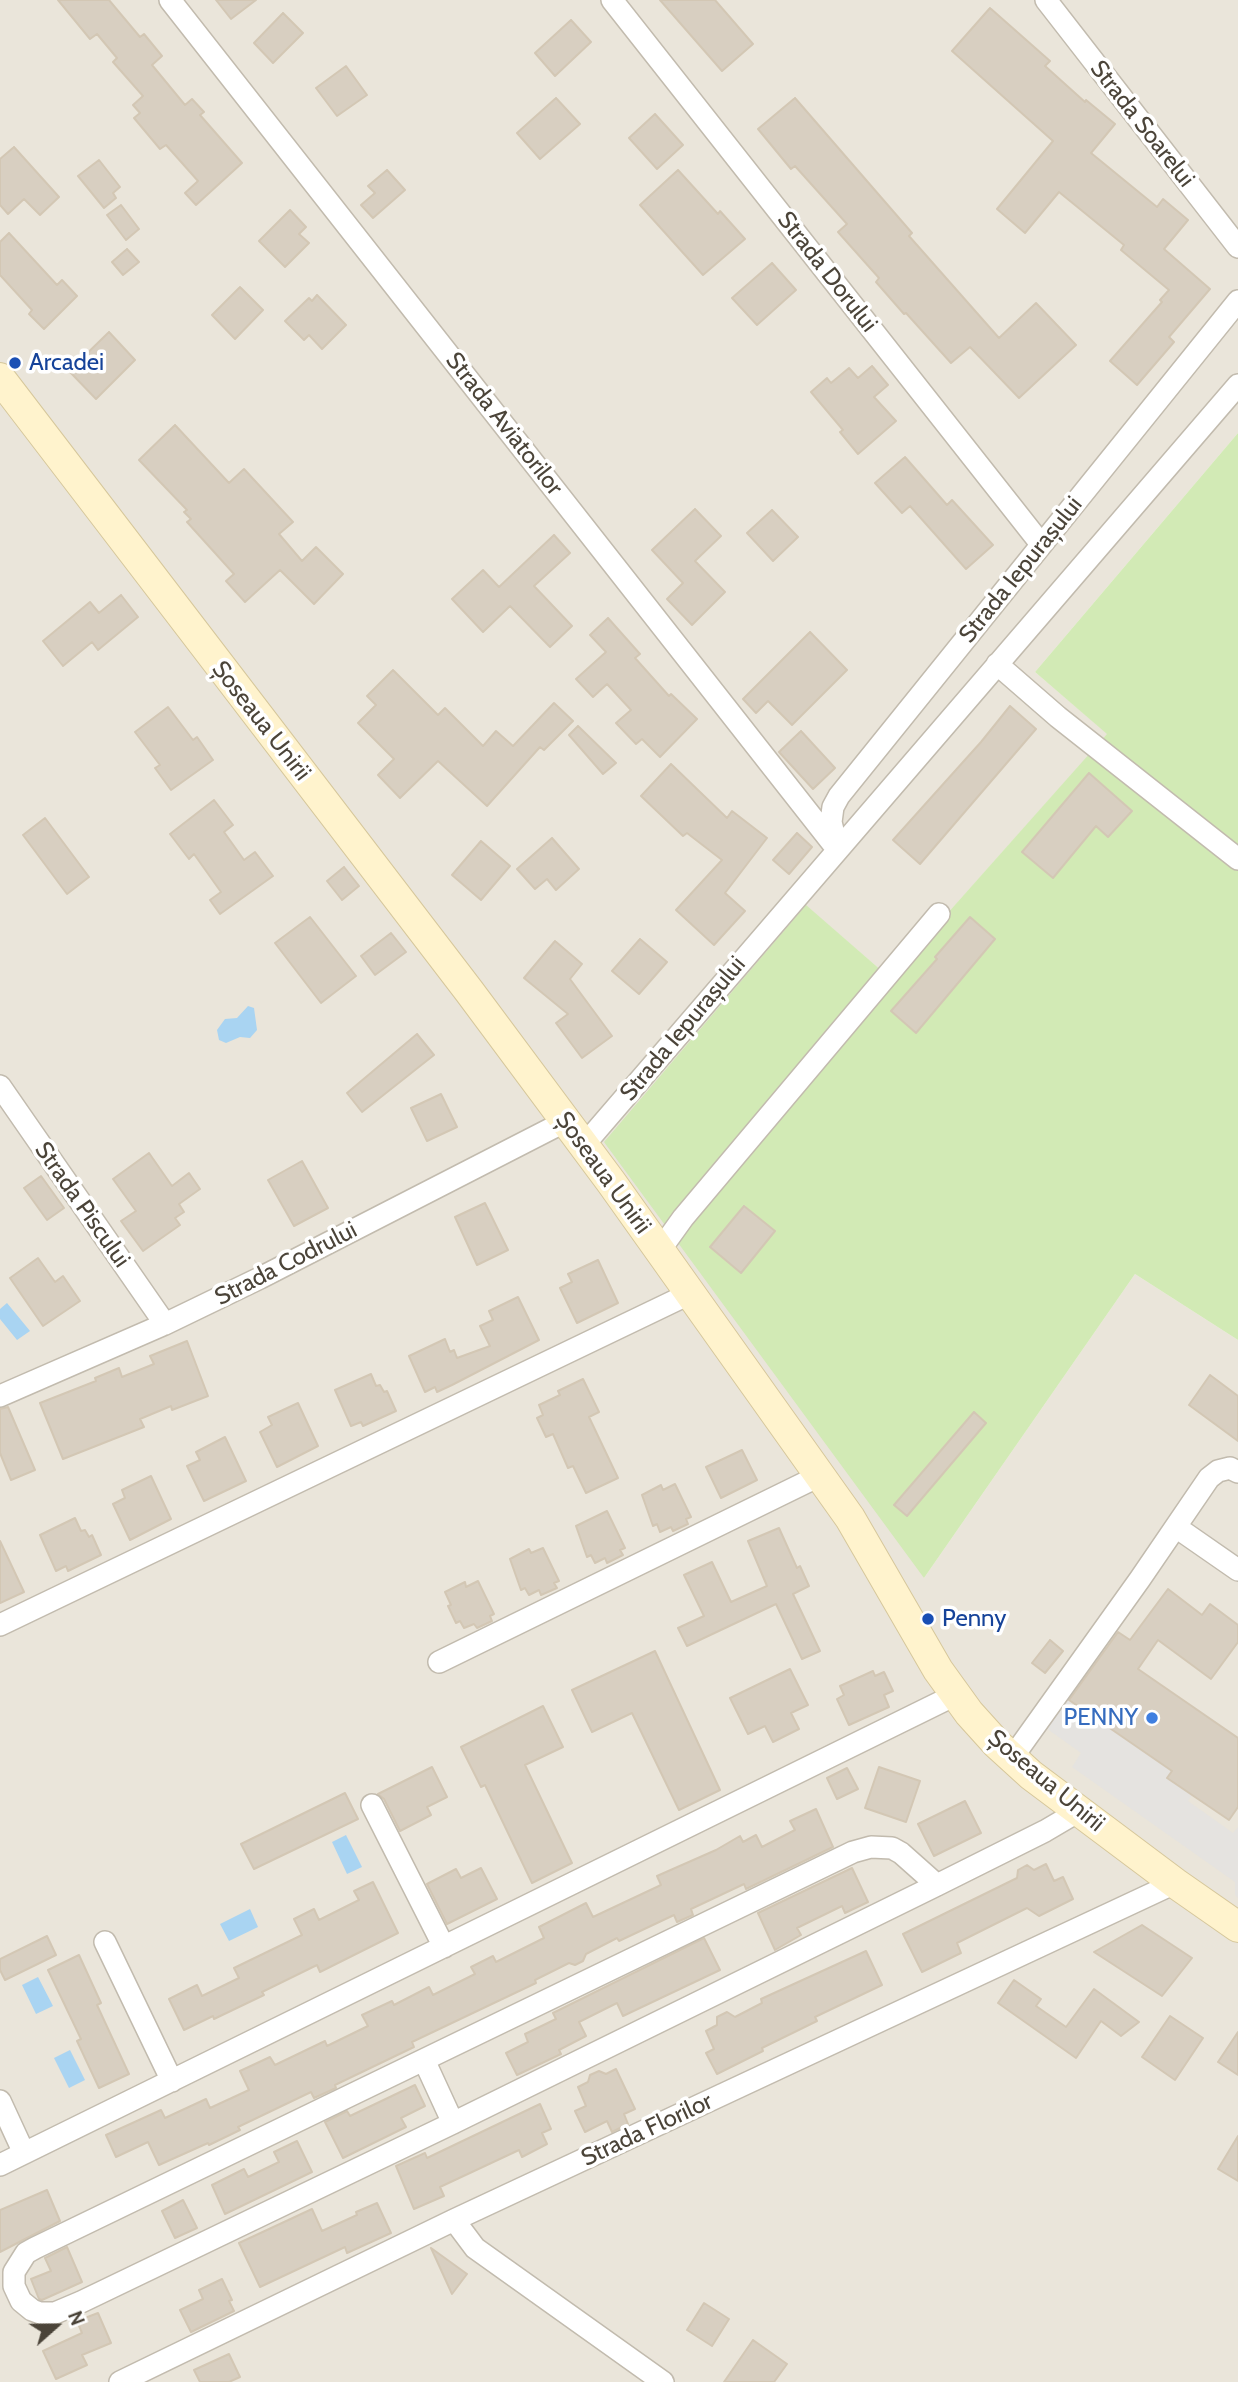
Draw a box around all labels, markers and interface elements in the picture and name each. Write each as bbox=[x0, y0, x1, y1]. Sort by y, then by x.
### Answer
street label: Strada Soarelui bbox=[1084, 55, 1200, 193]
street label: Strada Dorului bbox=[771, 206, 883, 338]
street label: Strada Aviatorilor bbox=[439, 347, 569, 501]
place label: Arcadei bbox=[29, 349, 104, 377]
marker: Arcadei bbox=[7, 355, 23, 371]
street label: Strada Iepurașului bbox=[953, 491, 1089, 649]
street label: Șoseaua Unirii bbox=[205, 656, 317, 786]
street label: Strada Iepurașului bbox=[614, 951, 752, 1107]
street label: Șoseaua Unirii bbox=[549, 1106, 657, 1240]
street label: Strada Piscului bbox=[28, 1137, 136, 1273]
street label: Strada Codrului bbox=[210, 1216, 362, 1312]
place label: Penny bbox=[942, 1605, 1006, 1633]
marker: Penny bbox=[920, 1611, 936, 1627]
place label: PENNY bbox=[1064, 1704, 1138, 1732]
marker: PENNY bbox=[1144, 1710, 1160, 1726]
street label: Șoseaua Unirii bbox=[982, 1724, 1110, 1838]
street label: Strada Florilor bbox=[577, 2087, 717, 2173]
north arrow bbox=[21, 2291, 91, 2361]
text: N bbox=[63, 2308, 89, 2329]

